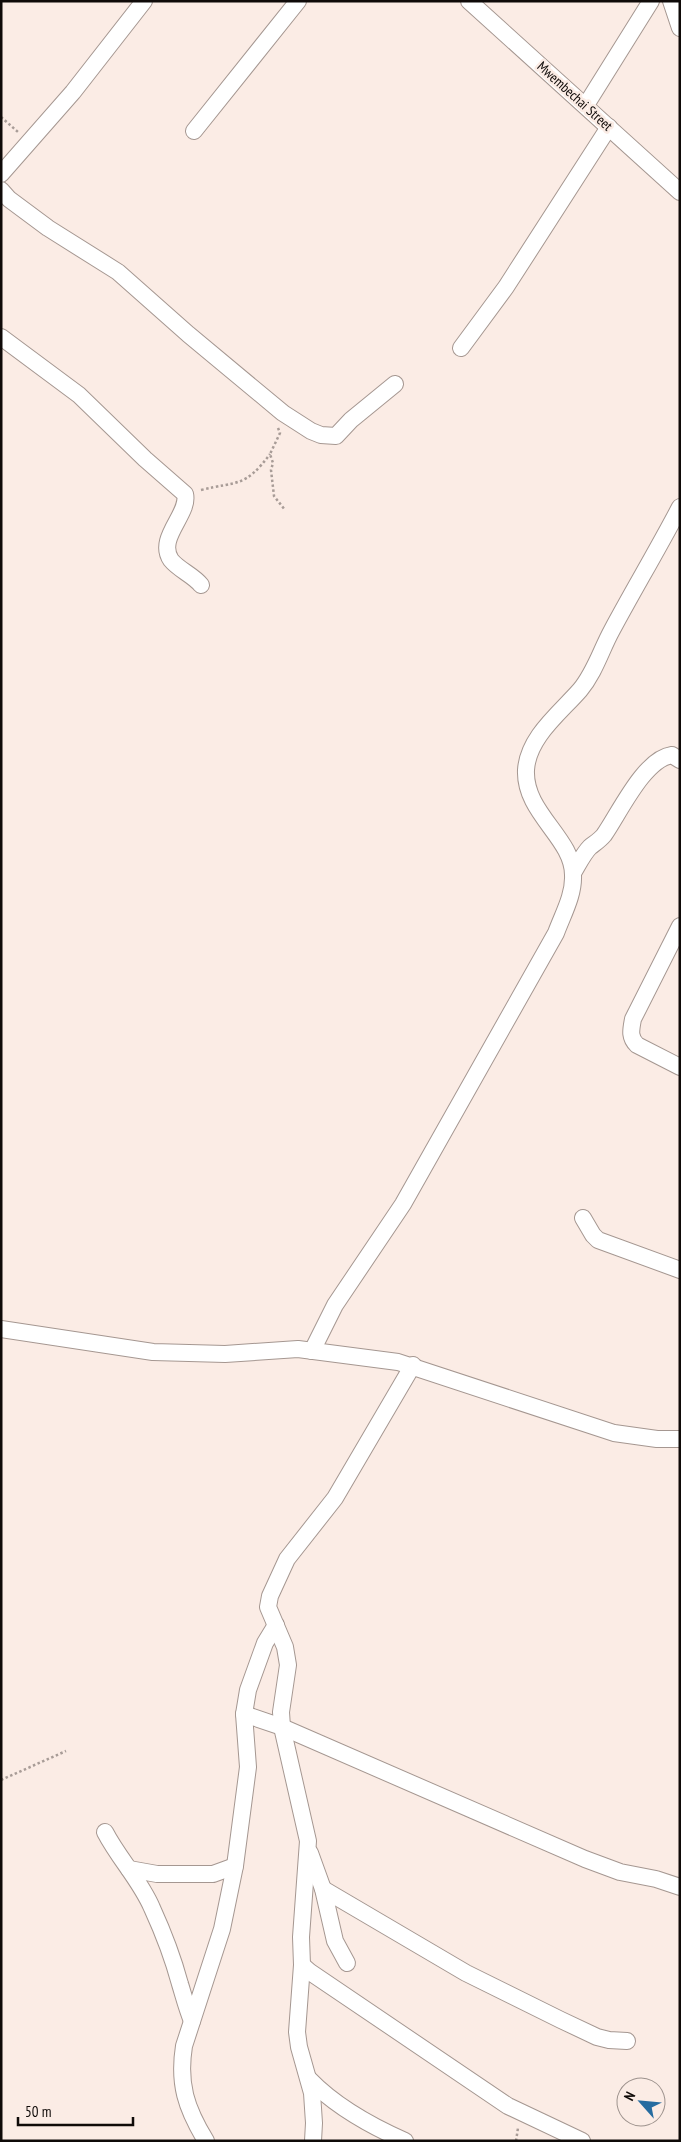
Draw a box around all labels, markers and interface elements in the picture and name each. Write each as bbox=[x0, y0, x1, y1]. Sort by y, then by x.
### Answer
street label: Mwembechai Street bbox=[534, 57, 617, 135]
north arrow bbox=[616, 2077, 666, 2127]
text: N bbox=[620, 2089, 639, 2104]
scale bar bbox=[18, 2094, 132, 2126]
text: 50 m bbox=[25, 2102, 51, 2121]

